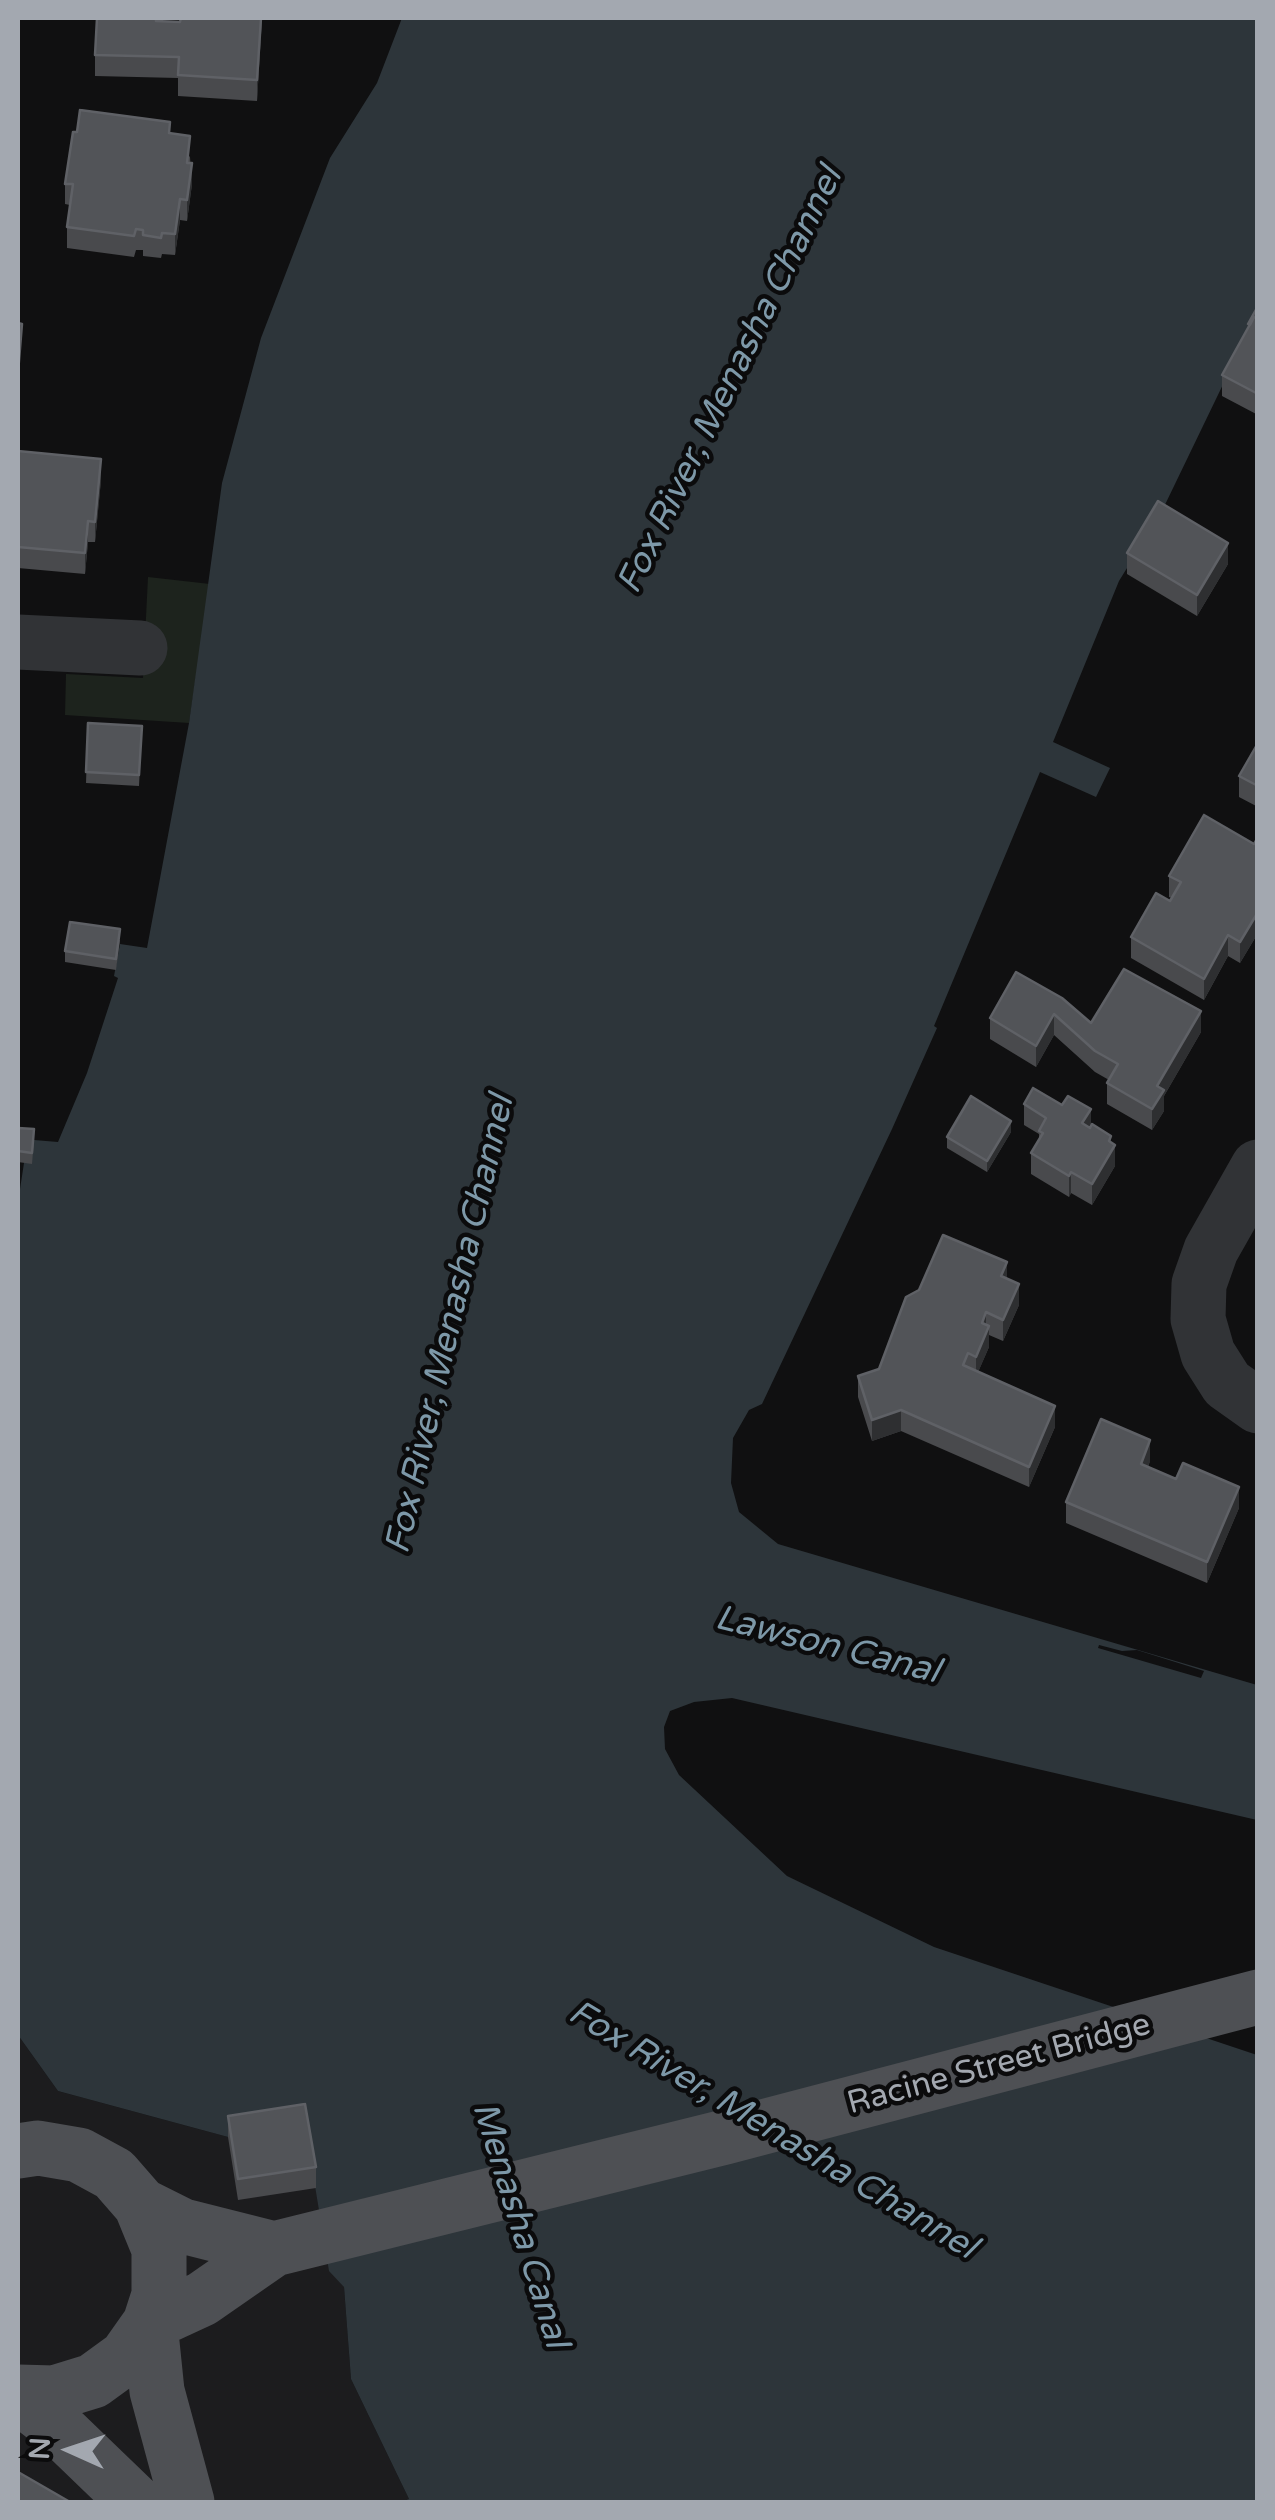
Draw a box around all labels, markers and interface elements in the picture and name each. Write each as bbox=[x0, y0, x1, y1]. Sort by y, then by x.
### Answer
water label: Fox River, Menasha Channel bbox=[609, 161, 853, 601]
water label: Fox River, Menasha Channel bbox=[378, 1092, 524, 1558]
water label: Lawson Canal bbox=[711, 1598, 943, 1694]
water label: Fox River, Menasha Channel bbox=[560, 1992, 984, 2270]
street label: Racine Street Bridge bbox=[843, 2006, 1155, 2124]
water label: Menasha Canal bbox=[462, 2097, 576, 2353]
north arrow bbox=[20, 2400, 120, 2500]
text: N bbox=[22, 2436, 58, 2461]

